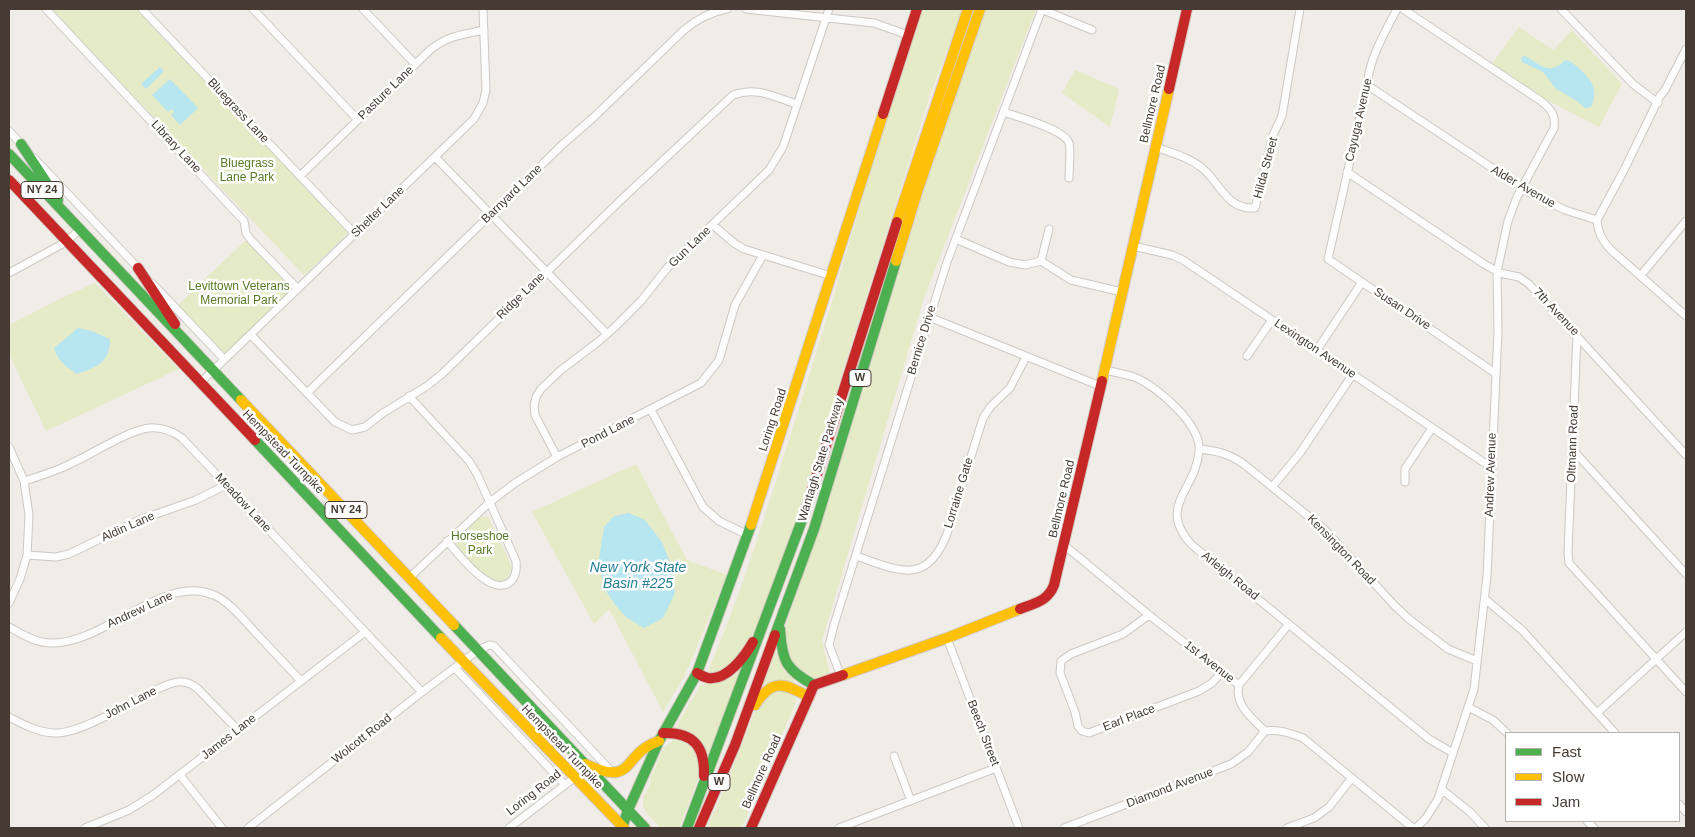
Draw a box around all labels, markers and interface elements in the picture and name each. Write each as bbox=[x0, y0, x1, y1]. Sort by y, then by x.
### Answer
street label: Pasture Lane bbox=[355, 63, 417, 123]
street label: Bellmore Road bbox=[1137, 64, 1169, 144]
street label: Bluegrass Lane bbox=[204, 76, 272, 146]
street label: Cayuga Avenue bbox=[1342, 77, 1376, 163]
street label: Library Lane bbox=[148, 118, 204, 176]
street label: Hilda Street bbox=[1251, 136, 1281, 200]
park label: Bluegrass Lane Park bbox=[220, 157, 274, 185]
street label: Barnyard Lane bbox=[479, 161, 545, 227]
street label: Alder Avenue bbox=[1488, 163, 1558, 211]
road number: NY 24 bbox=[21, 182, 63, 198]
street label: Shelter Lane bbox=[349, 183, 407, 241]
street label: Gun Lane bbox=[666, 224, 714, 270]
street label: Ridge Lane bbox=[494, 270, 548, 322]
park label: Levittown Veterans Memorial Park bbox=[188, 280, 290, 308]
street label: Susan Drive bbox=[1371, 285, 1433, 333]
street label: 7th Avenue bbox=[1530, 285, 1582, 339]
street label: Bernice Drive bbox=[905, 303, 939, 377]
street label: Lexington Avenue bbox=[1271, 316, 1359, 382]
road number: W bbox=[849, 369, 871, 386]
street label: Loring Road bbox=[756, 387, 790, 453]
street label: Wantagh State Parkway bbox=[795, 397, 847, 523]
street label: Oltmann Road bbox=[1564, 405, 1582, 483]
street label: Hempstead Turnpike bbox=[239, 407, 327, 497]
street label: Pond Lane bbox=[579, 412, 637, 452]
street label: Andrew Avenue bbox=[1482, 433, 1500, 517]
street label: Lorraine Gate bbox=[941, 456, 977, 530]
street label: Bellmore Road bbox=[1046, 459, 1078, 539]
street label: Meadow Lane bbox=[212, 471, 274, 535]
road number: NY 24 bbox=[325, 502, 367, 518]
street label: Aldin Lane bbox=[99, 509, 157, 545]
street label: Kensington Road bbox=[1304, 512, 1378, 588]
park label: Horseshoe Park bbox=[451, 530, 509, 558]
street label: Arleigh Road bbox=[1199, 549, 1261, 603]
water label: New York State Basin #225 bbox=[590, 560, 686, 592]
street label: Andrew Lane bbox=[105, 589, 175, 631]
street label: 1st Avenue bbox=[1181, 638, 1237, 686]
street label: John Lane bbox=[103, 684, 159, 722]
street label: Beech Street bbox=[964, 698, 1002, 768]
street label: Earl Place bbox=[1101, 701, 1157, 735]
street label: Hempstead Turnpike bbox=[518, 702, 606, 792]
street label: James Lane bbox=[199, 711, 259, 763]
street label: Wolcott Road bbox=[329, 711, 395, 767]
legend bbox=[1505, 732, 1680, 822]
street label: Bellmore Road bbox=[739, 733, 785, 811]
text: Fast bbox=[1552, 743, 1581, 760]
street label: Diamond Avenue bbox=[1125, 765, 1215, 811]
street label: Loring Road bbox=[504, 767, 564, 819]
text: Slow bbox=[1552, 768, 1585, 785]
road number: W bbox=[708, 774, 730, 790]
text: Jam bbox=[1552, 793, 1580, 810]

